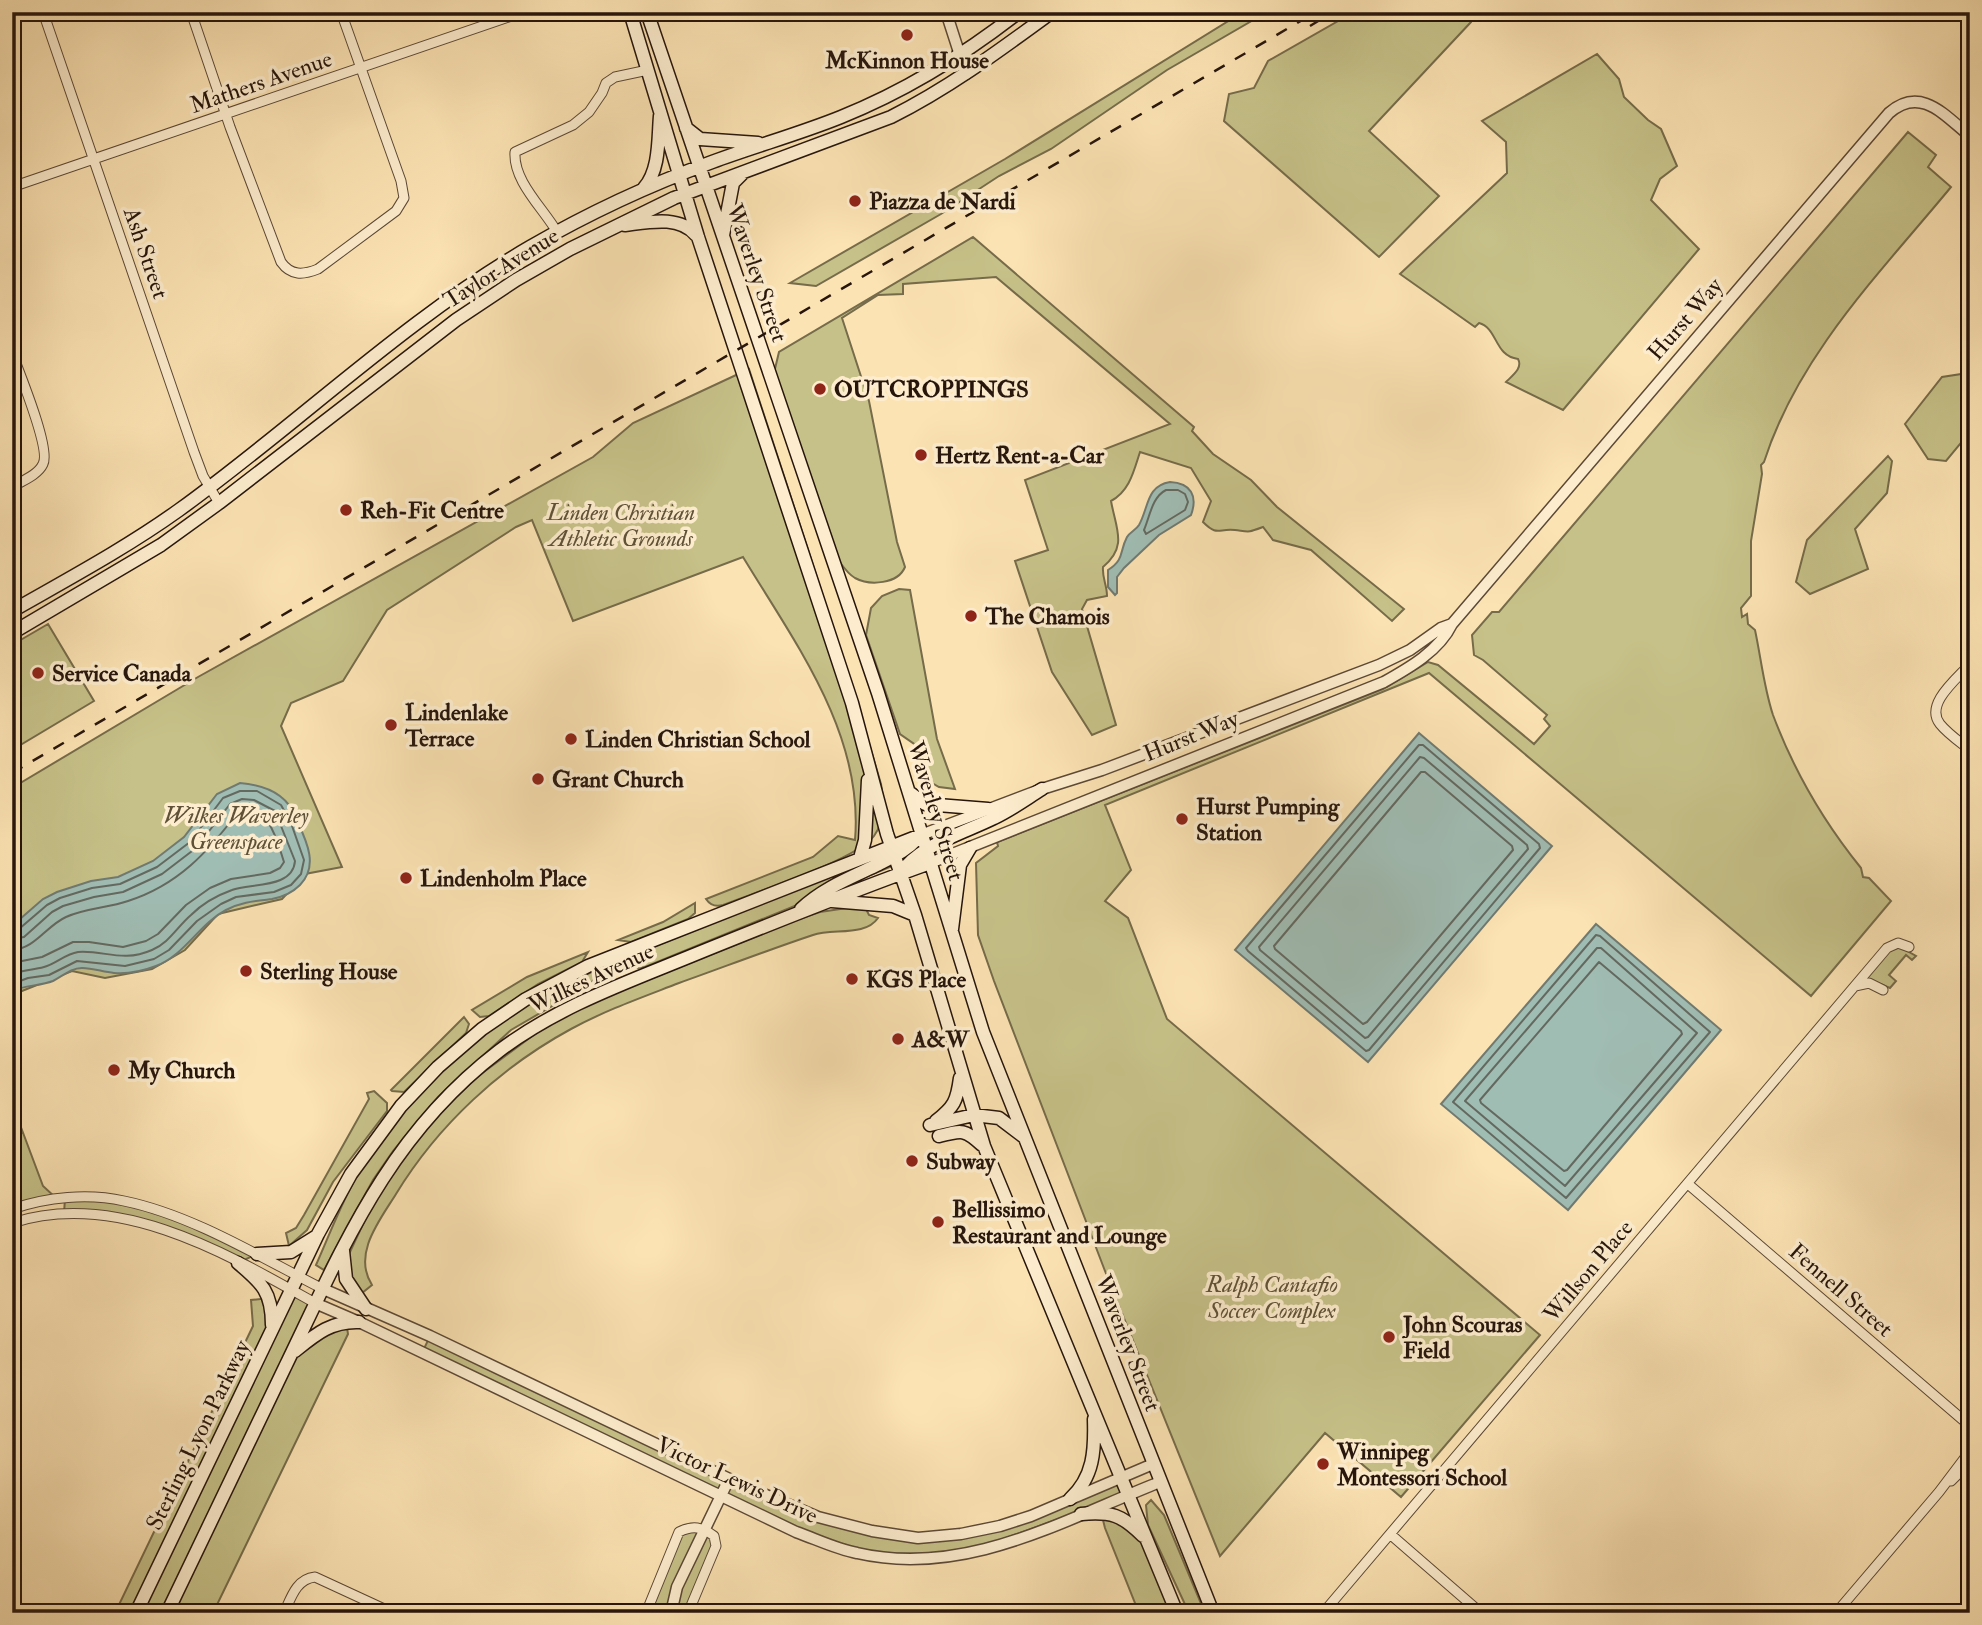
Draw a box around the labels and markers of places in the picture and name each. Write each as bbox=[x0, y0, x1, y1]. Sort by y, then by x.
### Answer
marker: McKinnon House bbox=[899, 27, 915, 43]
place label: McKinnon House bbox=[824, 46, 989, 75]
place label: Piazza de Nardi bbox=[869, 187, 1016, 216]
marker: Piazza de Nardi bbox=[847, 193, 863, 209]
place label: OUTCROPPINGS bbox=[834, 375, 1029, 404]
marker: OUTCROPPINGS bbox=[812, 381, 828, 397]
place label: Hertz Rent-a-Car bbox=[935, 441, 1104, 470]
marker: Hertz Rent-a-Car bbox=[913, 447, 929, 463]
place label: Reh-Fit Centre bbox=[360, 496, 504, 525]
marker: Reh-Fit Centre bbox=[338, 502, 354, 518]
place label: The Chamois bbox=[984, 602, 1110, 631]
marker: The Chamois bbox=[963, 608, 979, 624]
place label: Service Canada bbox=[52, 659, 193, 688]
marker: Service Canada bbox=[30, 665, 46, 681]
place label: Lindenlake Terrace bbox=[404, 698, 508, 753]
marker: Lindenlake Terrace bbox=[383, 717, 399, 733]
place label: Linden Christian School bbox=[585, 725, 812, 754]
marker: Linden Christian School bbox=[563, 731, 579, 747]
place label: Grant Church bbox=[552, 765, 684, 794]
marker: Grant Church bbox=[530, 771, 546, 787]
place label: Hurst Pumping Station bbox=[1196, 792, 1341, 847]
marker: Hurst Pumping Station bbox=[1174, 811, 1190, 827]
place label: Lindenholm Place bbox=[420, 864, 587, 893]
marker: Lindenholm Place bbox=[398, 870, 414, 886]
place label: Sterling House bbox=[260, 957, 398, 987]
marker: Sterling House bbox=[238, 963, 254, 979]
place label: KGS Place bbox=[866, 965, 966, 994]
marker: KGS Place bbox=[844, 971, 860, 987]
place label: A&W bbox=[911, 1025, 971, 1054]
marker: A&W bbox=[890, 1031, 906, 1047]
place label: My Church bbox=[127, 1056, 235, 1086]
marker: My Church bbox=[106, 1062, 122, 1078]
place label: Subway bbox=[926, 1147, 996, 1177]
marker: Subway bbox=[904, 1153, 920, 1169]
place label: Bellissimo Restaurant and Lounge bbox=[952, 1195, 1167, 1251]
marker: Bellissimo Restaurant and Lounge bbox=[930, 1214, 946, 1230]
place label: John Scouras Field bbox=[1402, 1310, 1523, 1365]
marker: John Scouras Field bbox=[1381, 1329, 1397, 1345]
place label: Winnipeg Montessori School bbox=[1336, 1437, 1508, 1492]
marker: Winnipeg Montessori School bbox=[1315, 1456, 1331, 1472]

